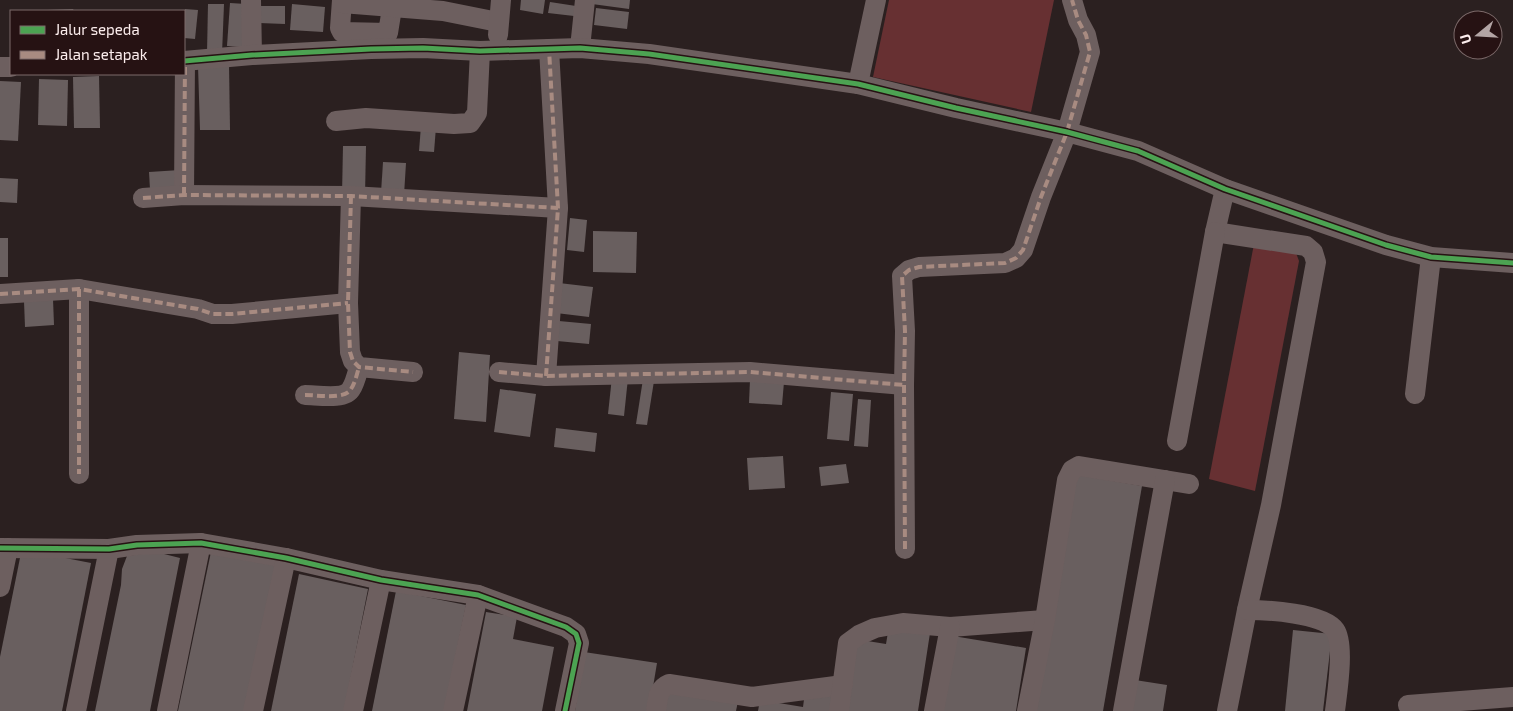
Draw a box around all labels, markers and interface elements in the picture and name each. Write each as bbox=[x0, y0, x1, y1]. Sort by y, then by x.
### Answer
legend bbox=[10, 10, 185, 75]
north arrow bbox=[1453, 10, 1503, 60]
text: Jalur sepeda bbox=[55, 20, 140, 38]
text: U bbox=[1456, 32, 1475, 46]
text: Jalan setapak bbox=[55, 45, 148, 63]

